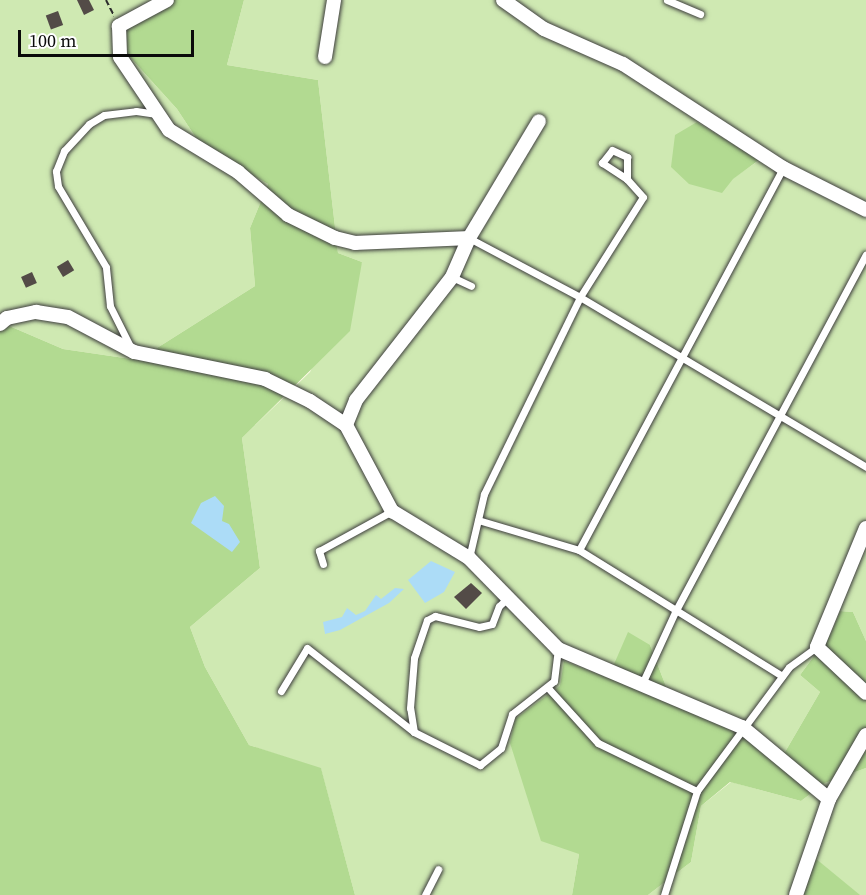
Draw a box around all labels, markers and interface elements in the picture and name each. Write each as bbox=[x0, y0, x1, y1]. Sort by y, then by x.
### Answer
scale bar bbox=[21, 18, 196, 56]
text: 100 m bbox=[29, 28, 76, 53]

